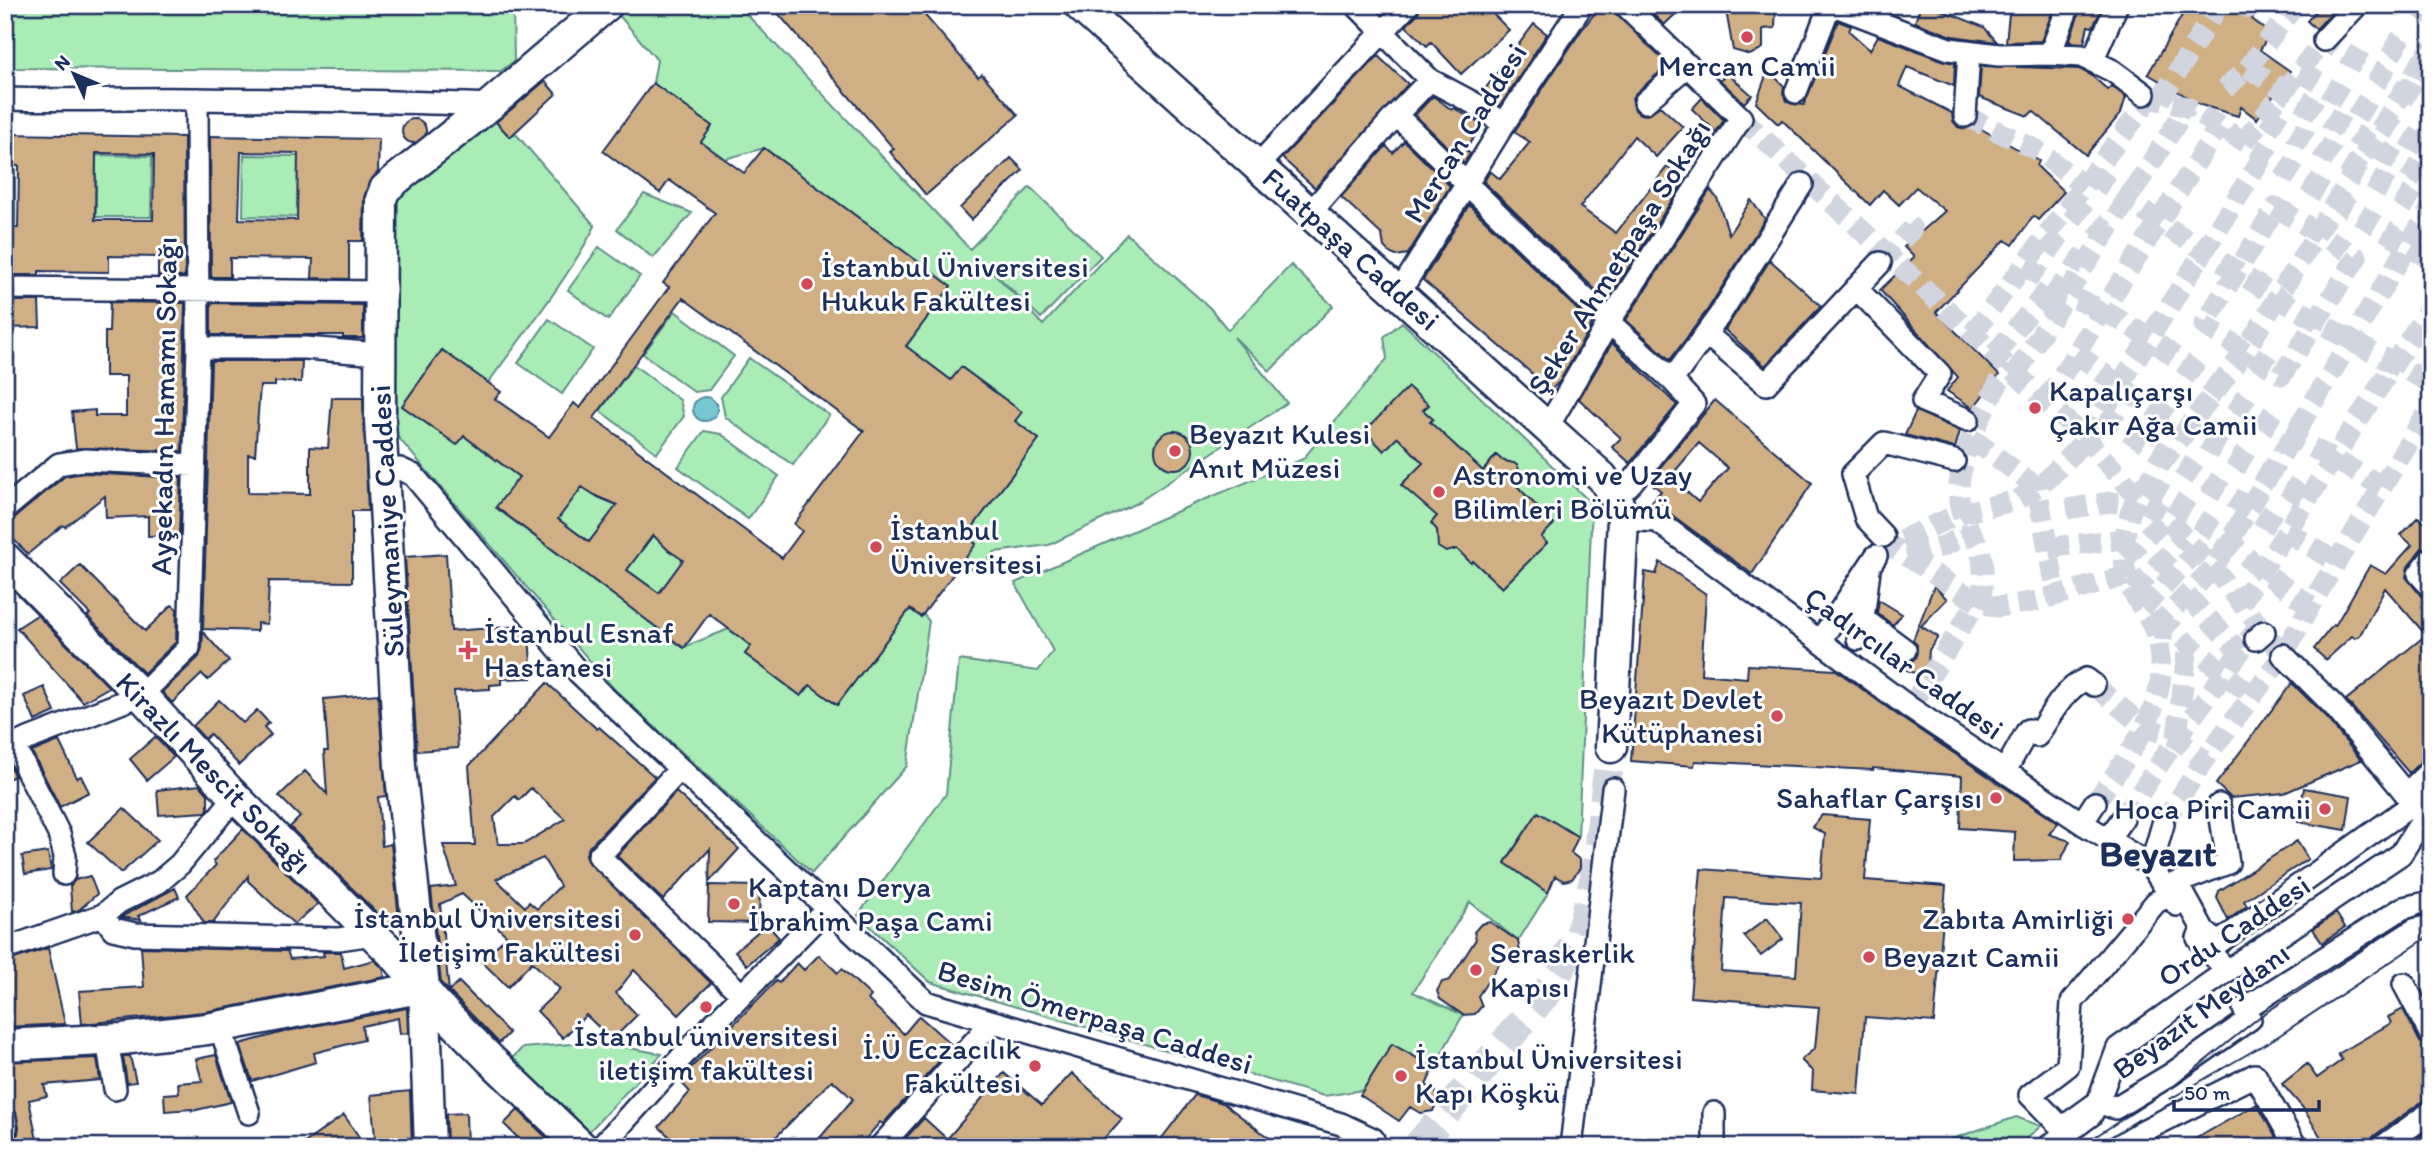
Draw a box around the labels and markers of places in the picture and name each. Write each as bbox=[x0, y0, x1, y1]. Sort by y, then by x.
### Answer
marker: Mercan Camii bbox=[1739, 29, 1755, 45]
place label: Mercan Camii bbox=[1658, 47, 1836, 84]
place label: İstanbul Üniversitesi Hukuk Fakültesi bbox=[821, 248, 1089, 319]
marker: İstanbul Üniversitesi Hukuk Fakültesi bbox=[799, 276, 815, 292]
place label: Kapalıçarşı Çakır Ağa Camii bbox=[2049, 372, 2257, 443]
marker: Kapalıçarşı Çakır Ağa Camii bbox=[2027, 400, 2043, 416]
place label: Beyazıt Kulesi Anıt Müzesi bbox=[1189, 415, 1370, 486]
marker: Beyazıt Kulesi Anıt Müzesi bbox=[1167, 443, 1183, 459]
place label: Astronomi ve Uzay Bilimleri Bölümü bbox=[1453, 456, 1692, 527]
marker: Astronomi ve Uzay Bilimleri Bölümü bbox=[1431, 484, 1447, 500]
place label: İstanbul Üniversitesi bbox=[890, 511, 1042, 582]
marker: İstanbul Üniversitesi bbox=[868, 539, 884, 555]
place label: İstanbul Esnaf Hastanesi bbox=[484, 614, 674, 685]
marker: İstanbul Esnaf Hastanesi bbox=[458, 640, 478, 660]
place label: Beyazıt Devlet Kütüphanesi bbox=[1579, 680, 1763, 751]
marker: Beyazıt Devlet Kütüphanesi bbox=[1769, 708, 1785, 724]
place label: Sahaflar Çarşısı bbox=[1776, 779, 1982, 816]
marker: Sahaflar Çarşısı bbox=[1988, 790, 2004, 806]
place label: Hoca Piri Camii bbox=[2114, 790, 2311, 827]
marker: Hoca Piri Camii bbox=[2317, 801, 2333, 817]
place label: Kaptanı Derya İbrahim Paşa Cami bbox=[748, 868, 993, 939]
marker: Kaptanı Derya İbrahim Paşa Cami bbox=[726, 896, 742, 912]
place label: İstanbul Üniversitesi İletişim Fakültesi bbox=[353, 899, 621, 970]
place label: Zabıta Amirliği bbox=[1922, 900, 2114, 937]
marker: Zabıta Amirliği bbox=[2120, 911, 2136, 927]
marker: İstanbul Üniversitesi İletişim Fakültesi bbox=[627, 927, 643, 943]
place label: Seraskerlik Kapısı bbox=[1490, 934, 1635, 1005]
place label: Beyazıt Camii bbox=[1883, 938, 2059, 975]
marker: Beyazıt Camii bbox=[1861, 949, 1877, 965]
marker: Seraskerlik Kapısı bbox=[1468, 962, 1484, 978]
marker: İstanbul üniversitesi iletişim fakültesi bbox=[698, 999, 714, 1015]
place label: İstanbul üniversitesi iletişim fakültesi bbox=[574, 1017, 838, 1088]
place label: İ.Ü Eczacılık Fakültesi bbox=[862, 1030, 1021, 1101]
place label: İstanbul Üniversitesi Kapı Köşkü bbox=[1415, 1040, 1683, 1111]
marker: İ.Ü Eczacılık Fakültesi bbox=[1027, 1058, 1043, 1074]
marker: İstanbul Üniversitesi Kapı Köşkü bbox=[1393, 1068, 1409, 1084]

